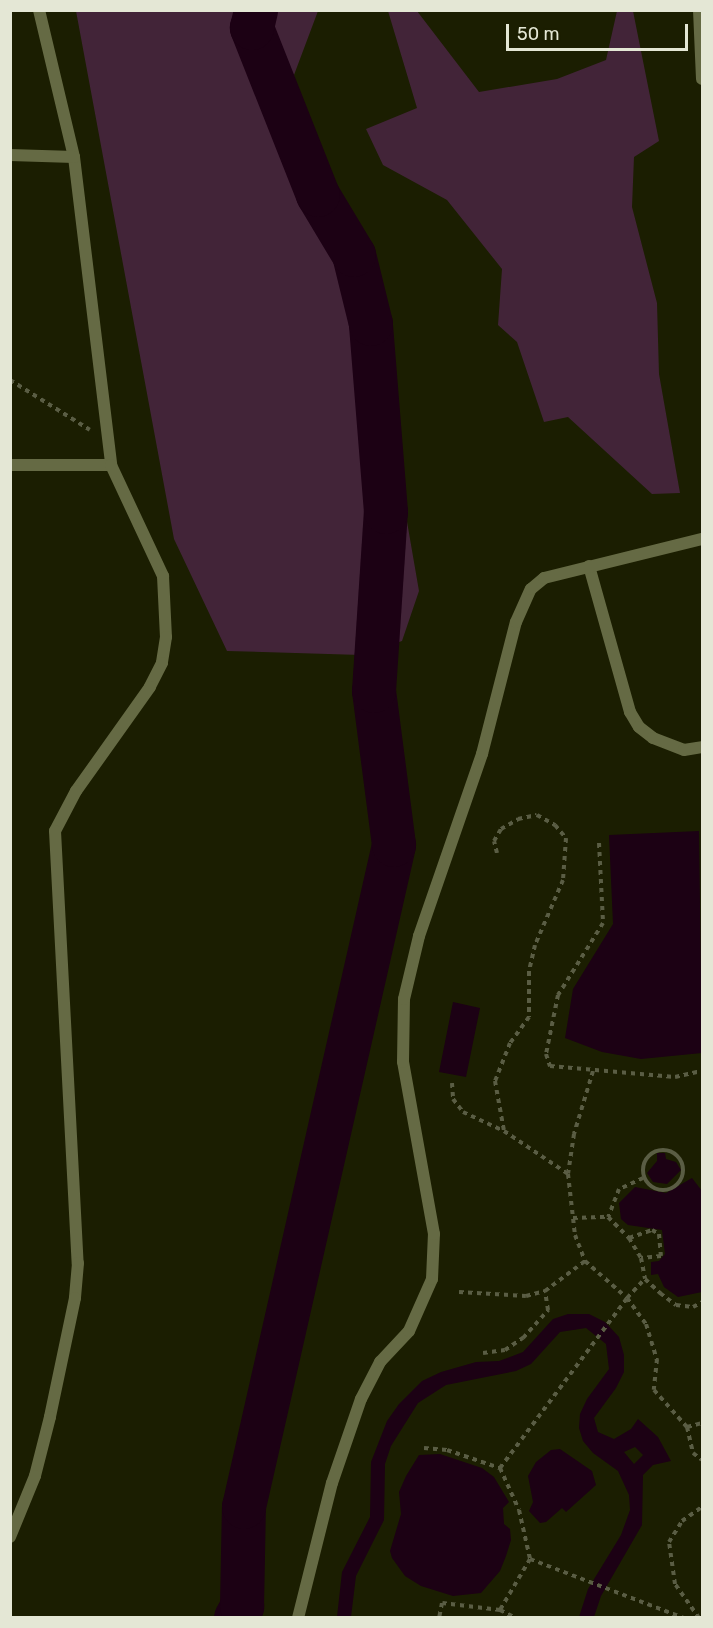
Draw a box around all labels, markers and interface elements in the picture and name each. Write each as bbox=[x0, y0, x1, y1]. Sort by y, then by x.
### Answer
scale bar bbox=[509, 12, 690, 50]
text: 50 m bbox=[517, 23, 560, 45]

